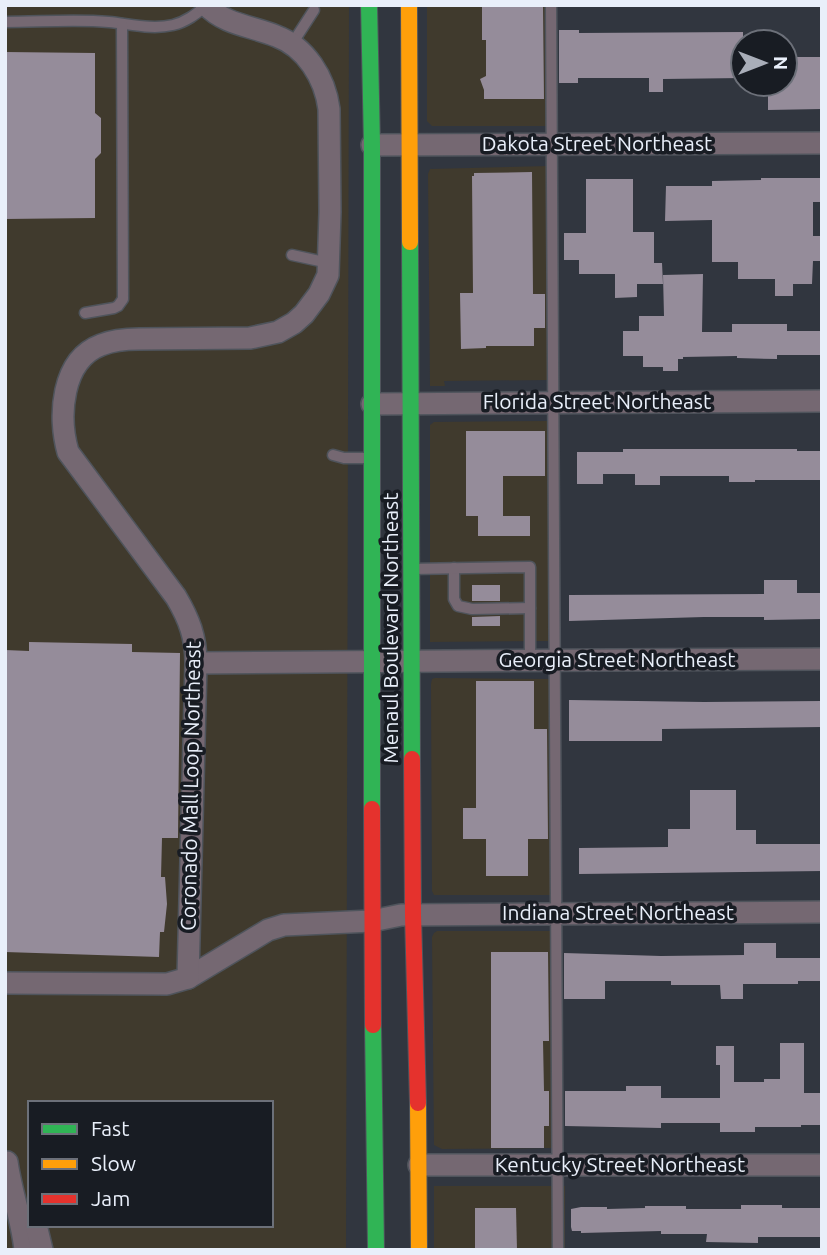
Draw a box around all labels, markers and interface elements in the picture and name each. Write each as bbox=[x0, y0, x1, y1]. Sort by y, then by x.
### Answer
north arrow bbox=[729, 28, 799, 98]
text: N bbox=[770, 56, 792, 70]
street label: Dakota Street Northeast bbox=[482, 131, 712, 155]
street label: Florida Street Northeast bbox=[483, 389, 711, 413]
street label: Menaul Boulevard Northeast bbox=[378, 493, 402, 763]
street label: Coronado Mall Loop Northeast bbox=[175, 641, 205, 931]
street label: Georgia Street Northeast bbox=[498, 647, 736, 671]
street label: Indiana Street Northeast bbox=[502, 900, 734, 924]
legend bbox=[28, 1101, 273, 1227]
text: Fast bbox=[91, 1116, 129, 1140]
text: Slow bbox=[91, 1151, 136, 1175]
street label: Kentucky Street Northeast bbox=[495, 1152, 745, 1176]
text: Jam bbox=[91, 1186, 130, 1210]

